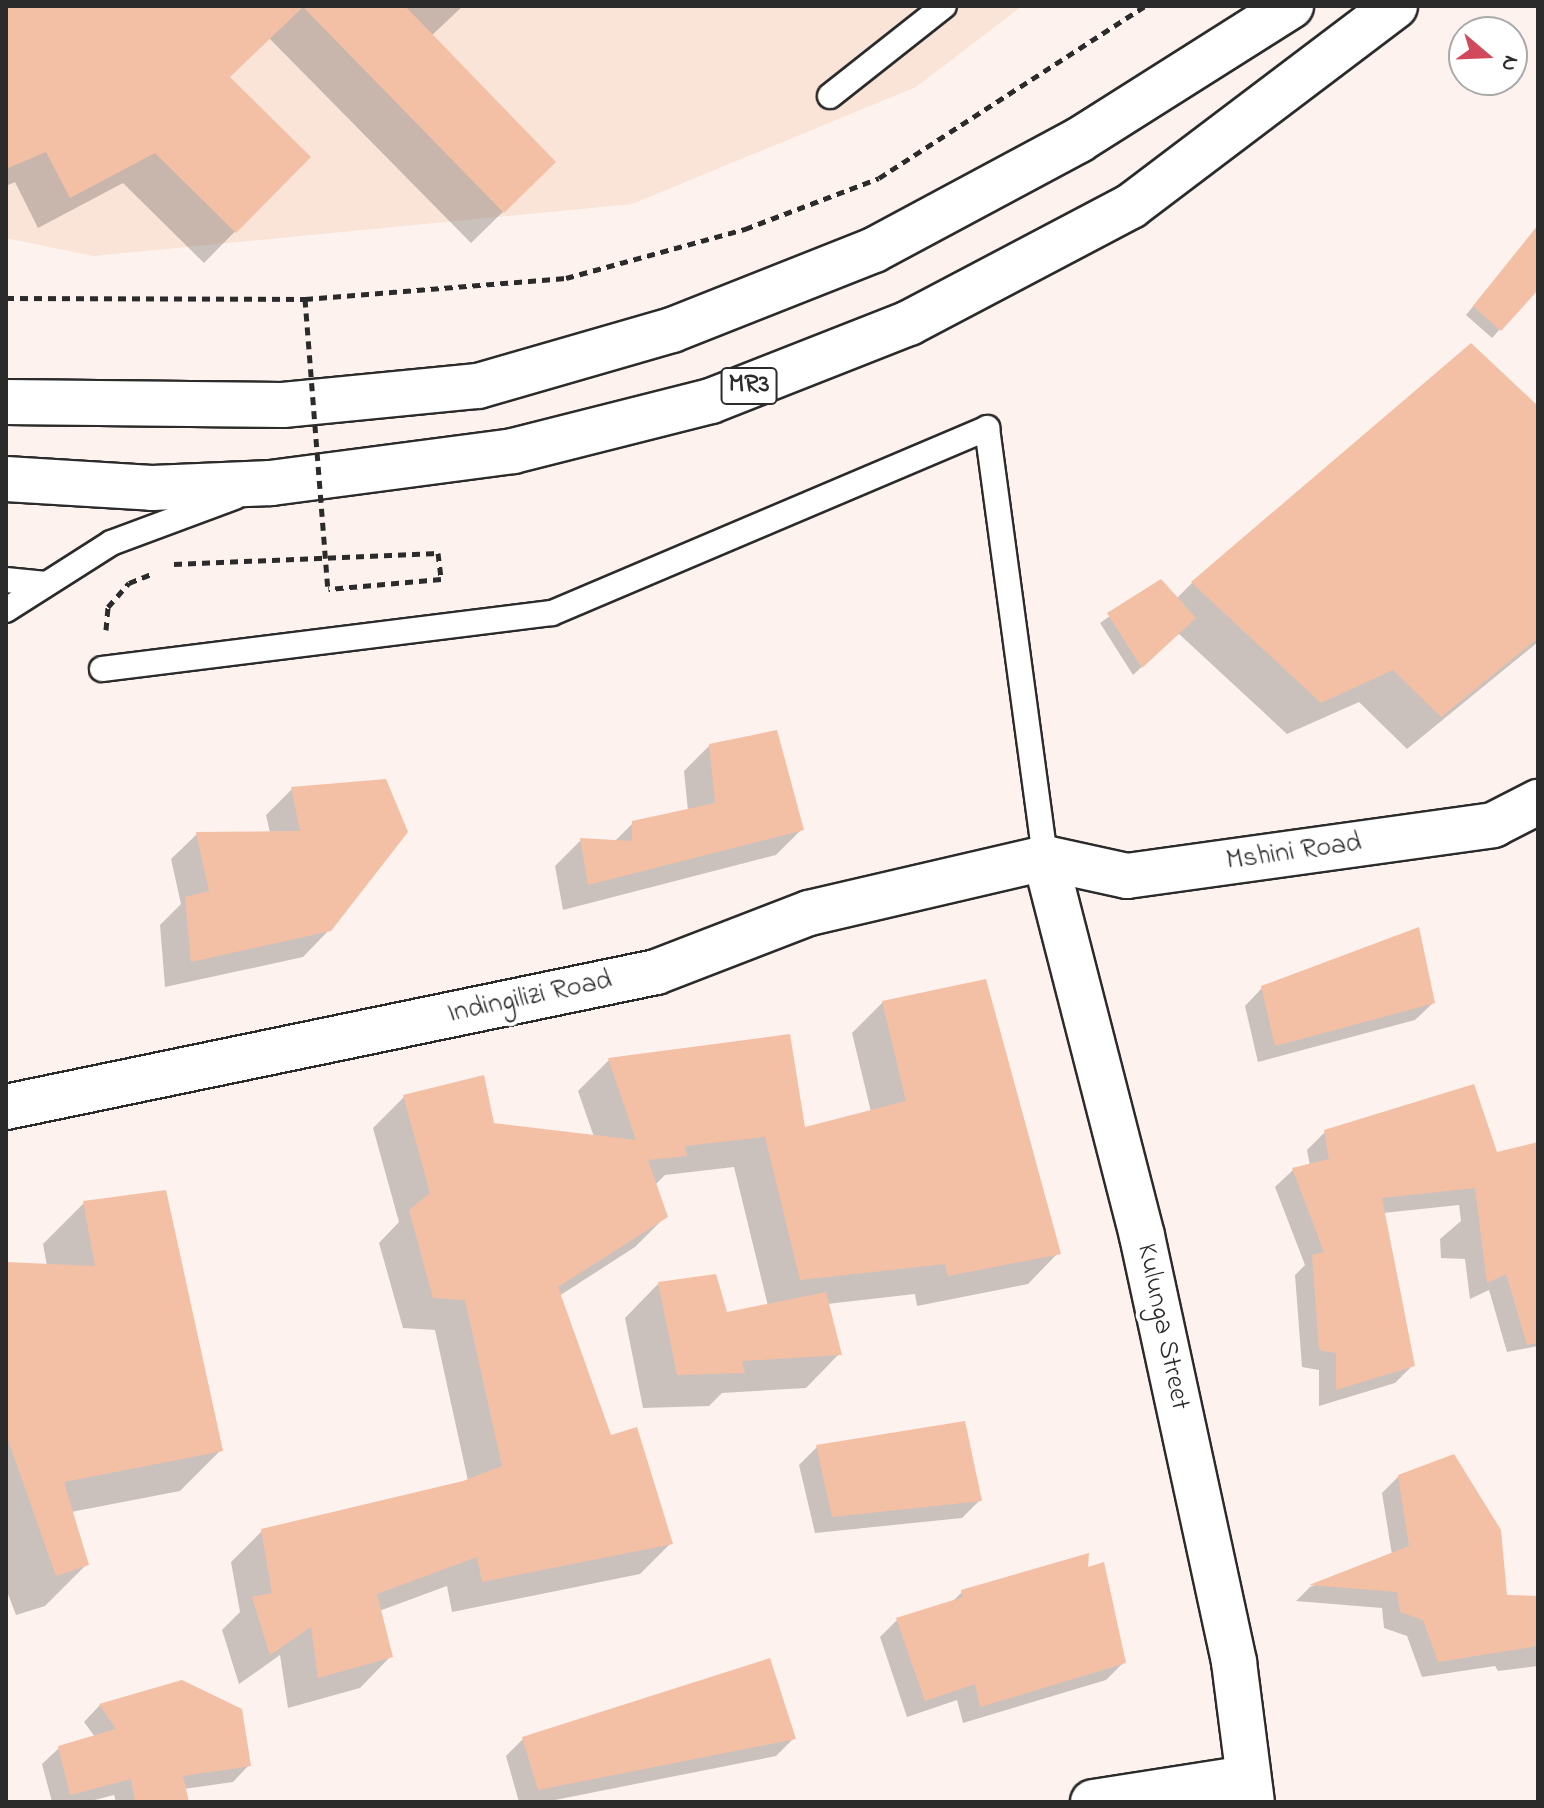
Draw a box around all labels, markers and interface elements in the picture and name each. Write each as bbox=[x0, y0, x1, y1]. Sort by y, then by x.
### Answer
north arrow bbox=[1448, 16, 1528, 96]
text: N bbox=[1491, 51, 1526, 75]
road number: MR3 bbox=[719, 364, 779, 408]
street label: Mshini Road bbox=[1224, 827, 1364, 879]
street label: Indingilizi Road bbox=[445, 964, 615, 1032]
street label: Kulunga Street bbox=[1128, 1241, 1196, 1413]

